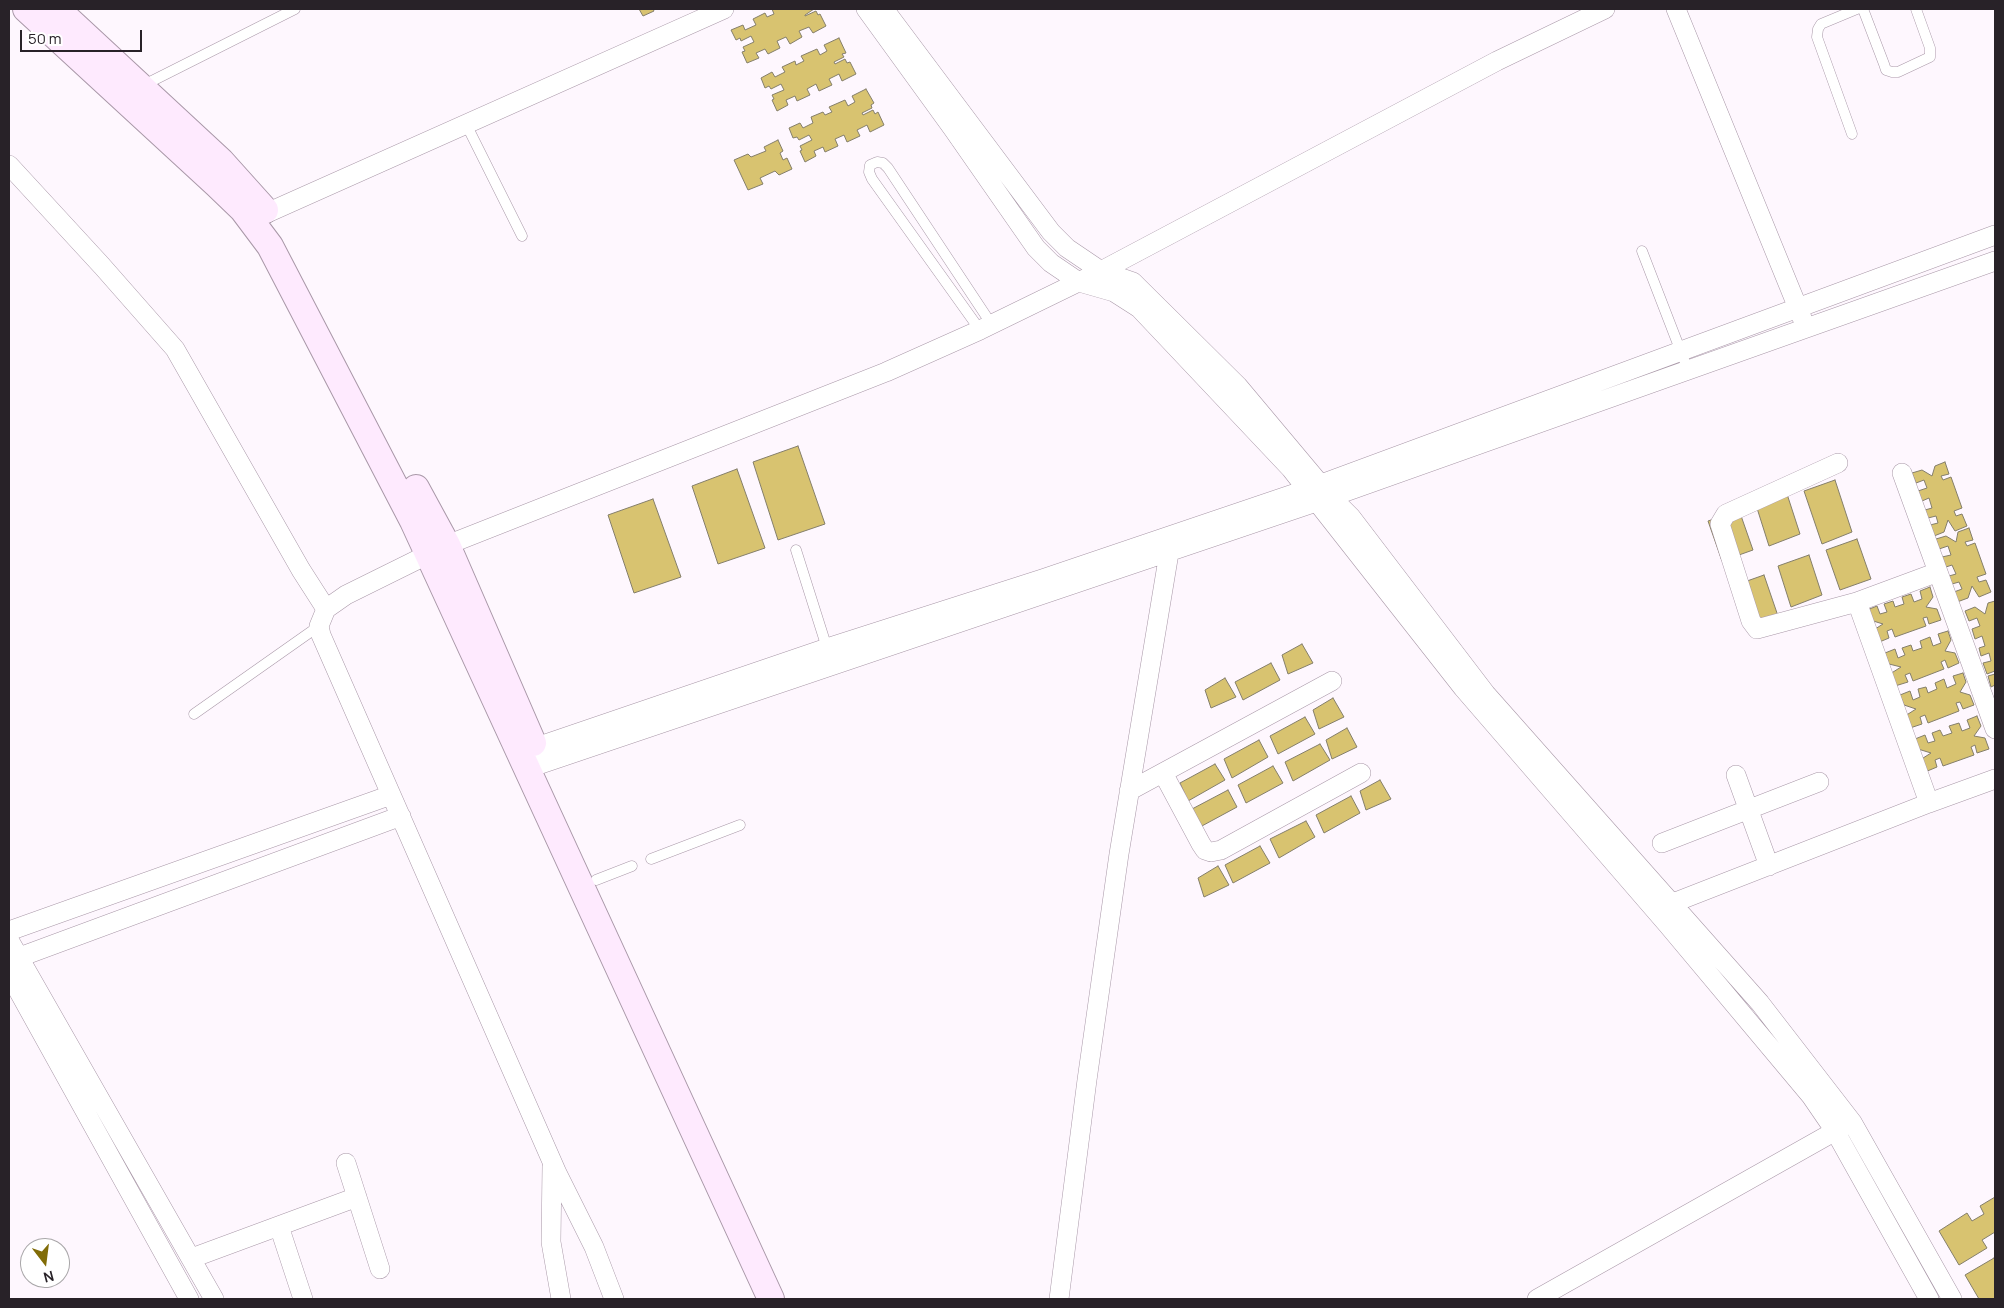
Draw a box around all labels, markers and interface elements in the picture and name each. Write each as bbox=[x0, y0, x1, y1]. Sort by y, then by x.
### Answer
scale bar bbox=[22, 20, 145, 52]
text: 50 m bbox=[28, 28, 62, 49]
north arrow bbox=[20, 1238, 70, 1288]
text: N bbox=[41, 1267, 56, 1287]

